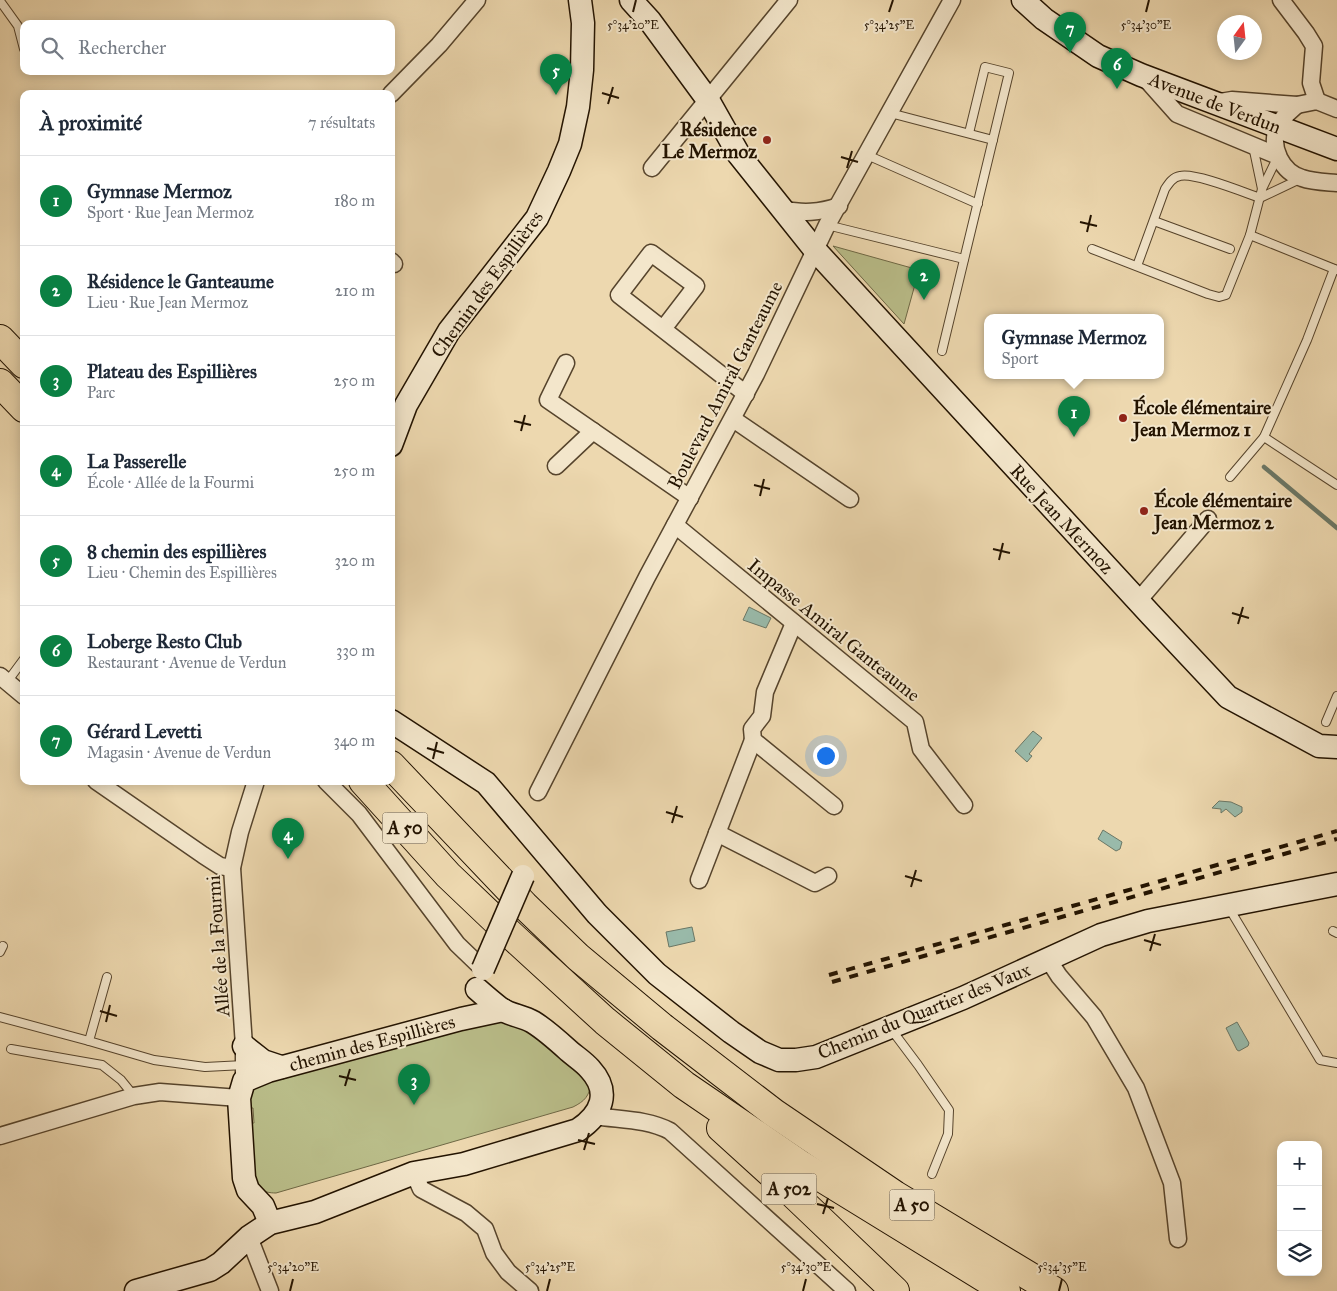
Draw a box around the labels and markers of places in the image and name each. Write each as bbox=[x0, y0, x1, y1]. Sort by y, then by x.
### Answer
pin: 7 bbox=[1054, 12, 1086, 53]
pin: 6 bbox=[1101, 48, 1133, 89]
pin: 5 bbox=[540, 54, 572, 95]
place label: Résidence Le Mermoz bbox=[662, 118, 757, 163]
marker: Résidence Le Mermoz bbox=[761, 134, 773, 146]
pin: 2 bbox=[908, 259, 940, 300]
place label: École élémentaire Jean Mermoz 1 bbox=[1130, 394, 1271, 442]
pin: 1 bbox=[1058, 396, 1090, 437]
marker: École élémentaire Jean Mermoz 1 bbox=[1117, 412, 1129, 424]
place label: École élémentaire Jean Mermoz 2 bbox=[1151, 487, 1292, 535]
marker: École élémentaire Jean Mermoz 2 bbox=[1138, 505, 1150, 517]
pin: 4 bbox=[272, 818, 304, 859]
pin: 3 bbox=[398, 1064, 430, 1105]

